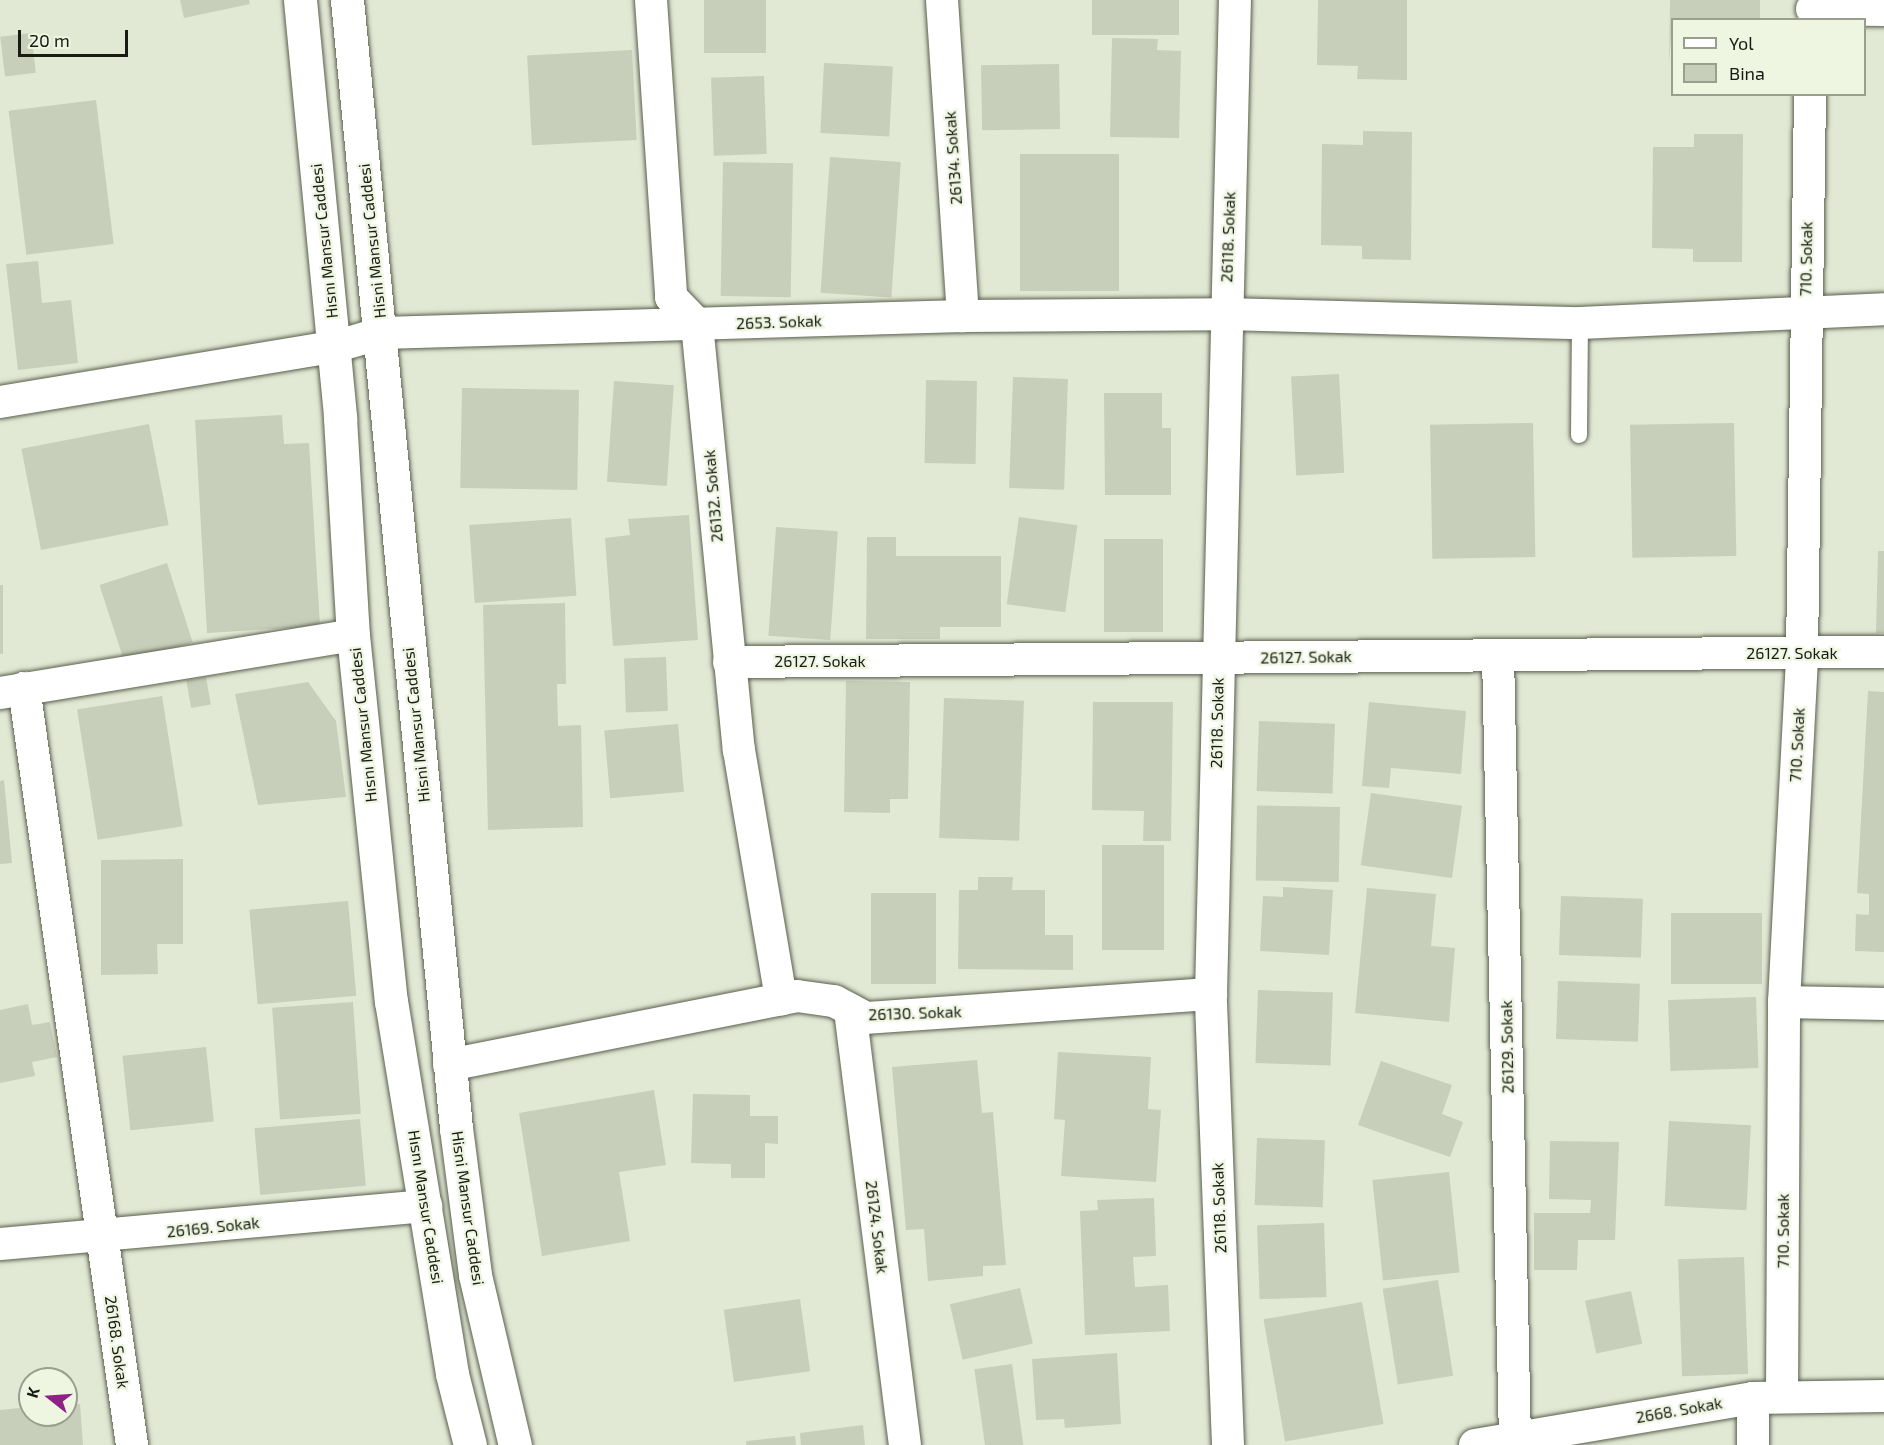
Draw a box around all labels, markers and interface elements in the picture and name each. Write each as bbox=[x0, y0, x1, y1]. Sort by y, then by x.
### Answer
scale bar bbox=[21, 18, 130, 56]
legend bbox=[1671, 18, 1866, 96]
text: 20 m bbox=[29, 29, 70, 51]
text: Yol bbox=[1729, 32, 1754, 54]
text: Bina bbox=[1729, 62, 1765, 84]
street label: 26134. Sokak bbox=[940, 111, 966, 205]
street label: Hısnı Mansur Caddesi bbox=[306, 162, 342, 320]
street label: Hisni Mansur Caddesi bbox=[354, 162, 390, 320]
street label: 26118. Sokak bbox=[1217, 191, 1239, 283]
street label: 710. Sokak bbox=[1796, 222, 1816, 296]
street label: 2653. Sokak bbox=[736, 311, 822, 333]
street label: 26132. Sokak bbox=[699, 449, 727, 543]
street label: 26127. Sokak bbox=[1746, 643, 1838, 663]
street label: Hısnı Mansur Caddesi bbox=[345, 646, 381, 804]
street label: Hisni Mansur Caddesi bbox=[398, 646, 434, 804]
street label: 26127. Sokak bbox=[1260, 647, 1352, 667]
street label: 26127. Sokak bbox=[774, 651, 866, 671]
street label: 26118. Sokak bbox=[1207, 677, 1227, 769]
street label: 710. Sokak bbox=[1785, 707, 1809, 783]
street label: 26129. Sokak bbox=[1497, 1000, 1517, 1094]
street label: 26130. Sokak bbox=[868, 1002, 962, 1024]
street label: Hısnı Mansur Caddesi bbox=[404, 1128, 448, 1286]
street label: Hisni Mansur Caddesi bbox=[448, 1129, 488, 1287]
street label: 26118. Sokak bbox=[1208, 1162, 1230, 1254]
street label: 26124. Sokak bbox=[862, 1179, 892, 1275]
street label: 710. Sokak bbox=[1773, 1194, 1793, 1268]
street label: 26169. Sokak bbox=[166, 1213, 260, 1241]
street label: 26168. Sokak bbox=[101, 1294, 133, 1390]
north arrow bbox=[18, 1367, 78, 1427]
text: K bbox=[22, 1385, 43, 1400]
street label: 2668. Sokak bbox=[1634, 1393, 1724, 1427]

